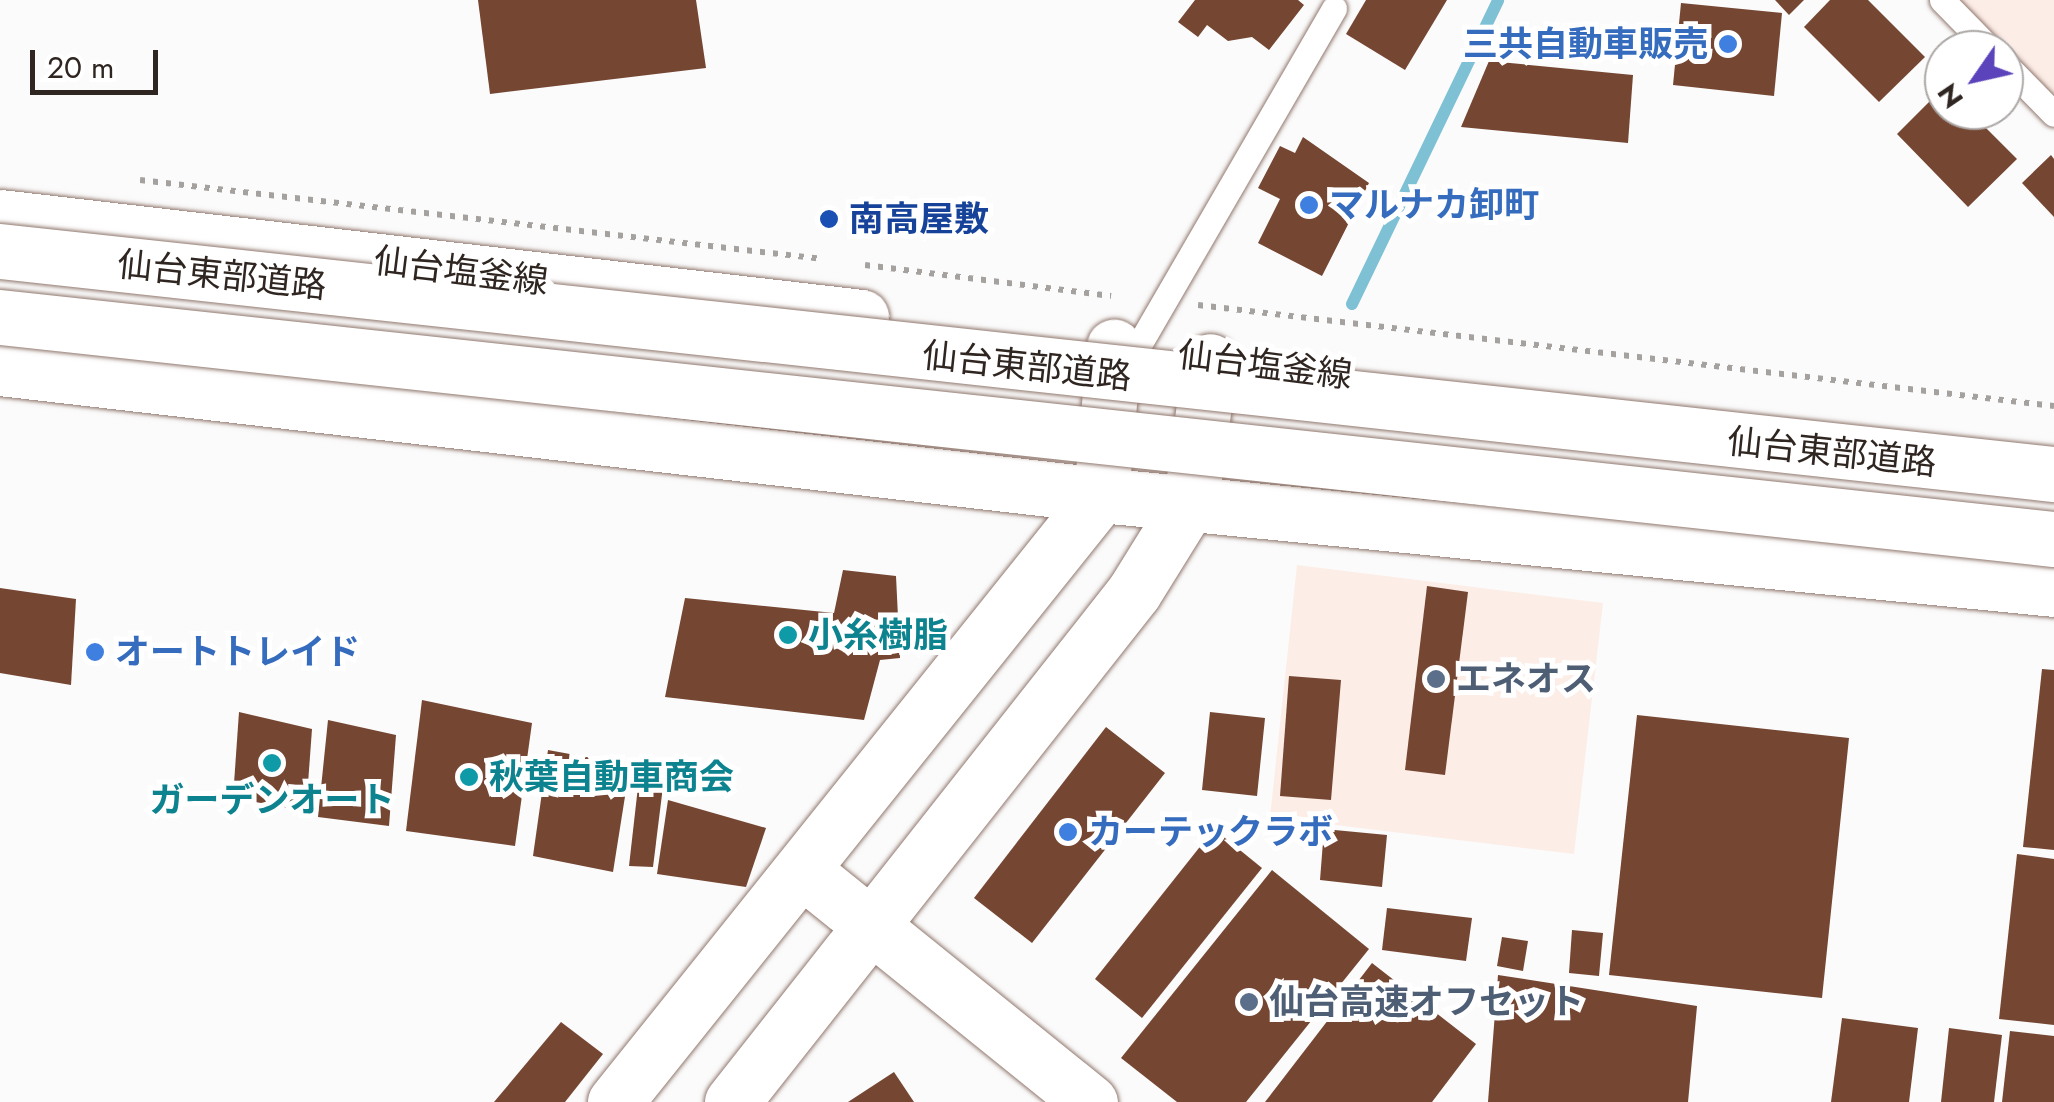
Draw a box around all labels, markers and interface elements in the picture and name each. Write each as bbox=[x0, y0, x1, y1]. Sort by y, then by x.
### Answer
place label: 三共自動車販売 bbox=[1463, 23, 1708, 65]
scale bar bbox=[35, 30, 162, 92]
north arrow bbox=[1924, 30, 2024, 130]
marker: 三共自動車販売 bbox=[1717, 33, 1739, 55]
text: 20 m bbox=[47, 46, 114, 89]
text: N bbox=[1927, 75, 1974, 117]
place label: マルナカ卸町 bbox=[1329, 184, 1539, 226]
marker: マルナカ卸町 bbox=[1298, 194, 1320, 216]
place label: 南高屋敷 bbox=[849, 198, 989, 240]
marker: 南高屋敷 bbox=[818, 208, 840, 230]
street label: 仙台塩釜線 bbox=[372, 239, 550, 303]
street label: 仙台東部道路 bbox=[115, 243, 329, 307]
street label: 仙台塩釜線 bbox=[1176, 333, 1354, 397]
street label: 仙台東部道路 bbox=[920, 334, 1134, 398]
street label: 仙台東部道路 bbox=[1725, 420, 1939, 484]
place label: 小糸樹脂 bbox=[808, 614, 948, 656]
marker: 小糸樹脂 bbox=[777, 624, 799, 646]
place label: オートトレイド bbox=[115, 631, 360, 673]
marker: オートトレイド bbox=[84, 641, 106, 663]
place label: エネオス bbox=[1456, 658, 1596, 700]
marker: エネオス bbox=[1425, 668, 1447, 690]
marker: ガーデンオート bbox=[261, 752, 283, 774]
place label: 秋葉自動車商会 bbox=[489, 756, 734, 798]
marker: 秋葉自動車商会 bbox=[458, 766, 480, 788]
place label: ガーデンオート bbox=[150, 779, 394, 821]
place label: カーテックラボ bbox=[1088, 811, 1333, 853]
marker: カーテックラボ bbox=[1057, 821, 1079, 843]
place label: 仙台高速オフセット bbox=[1269, 981, 1584, 1023]
marker: 仙台高速オフセット bbox=[1238, 991, 1260, 1013]

